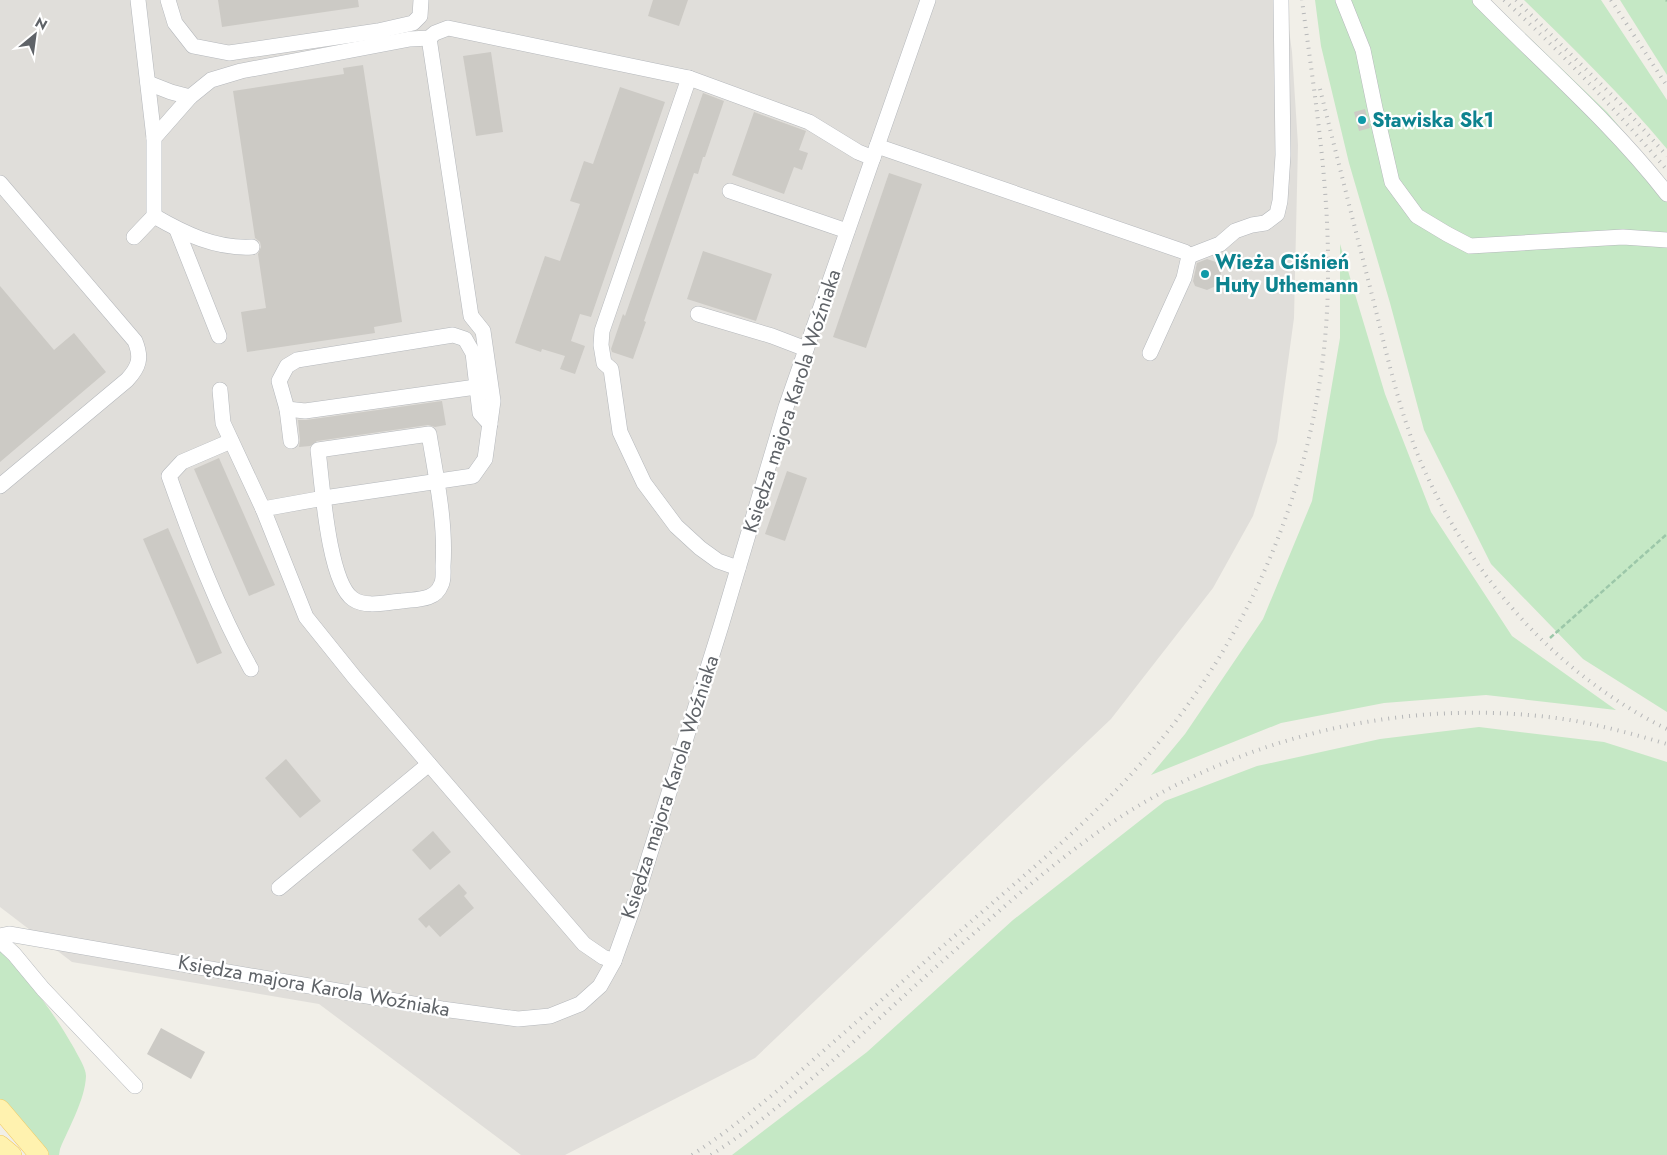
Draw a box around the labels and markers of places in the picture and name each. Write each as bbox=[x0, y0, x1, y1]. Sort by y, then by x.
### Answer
place label: Stawiska Sk1 bbox=[1372, 106, 1494, 135]
marker: Stawiska Sk1 bbox=[1356, 114, 1368, 126]
place label: Wieża Ciśnień Huty Uthemann bbox=[1215, 248, 1358, 300]
marker: Wieża Ciśnień Huty Uthemann bbox=[1199, 268, 1211, 280]

